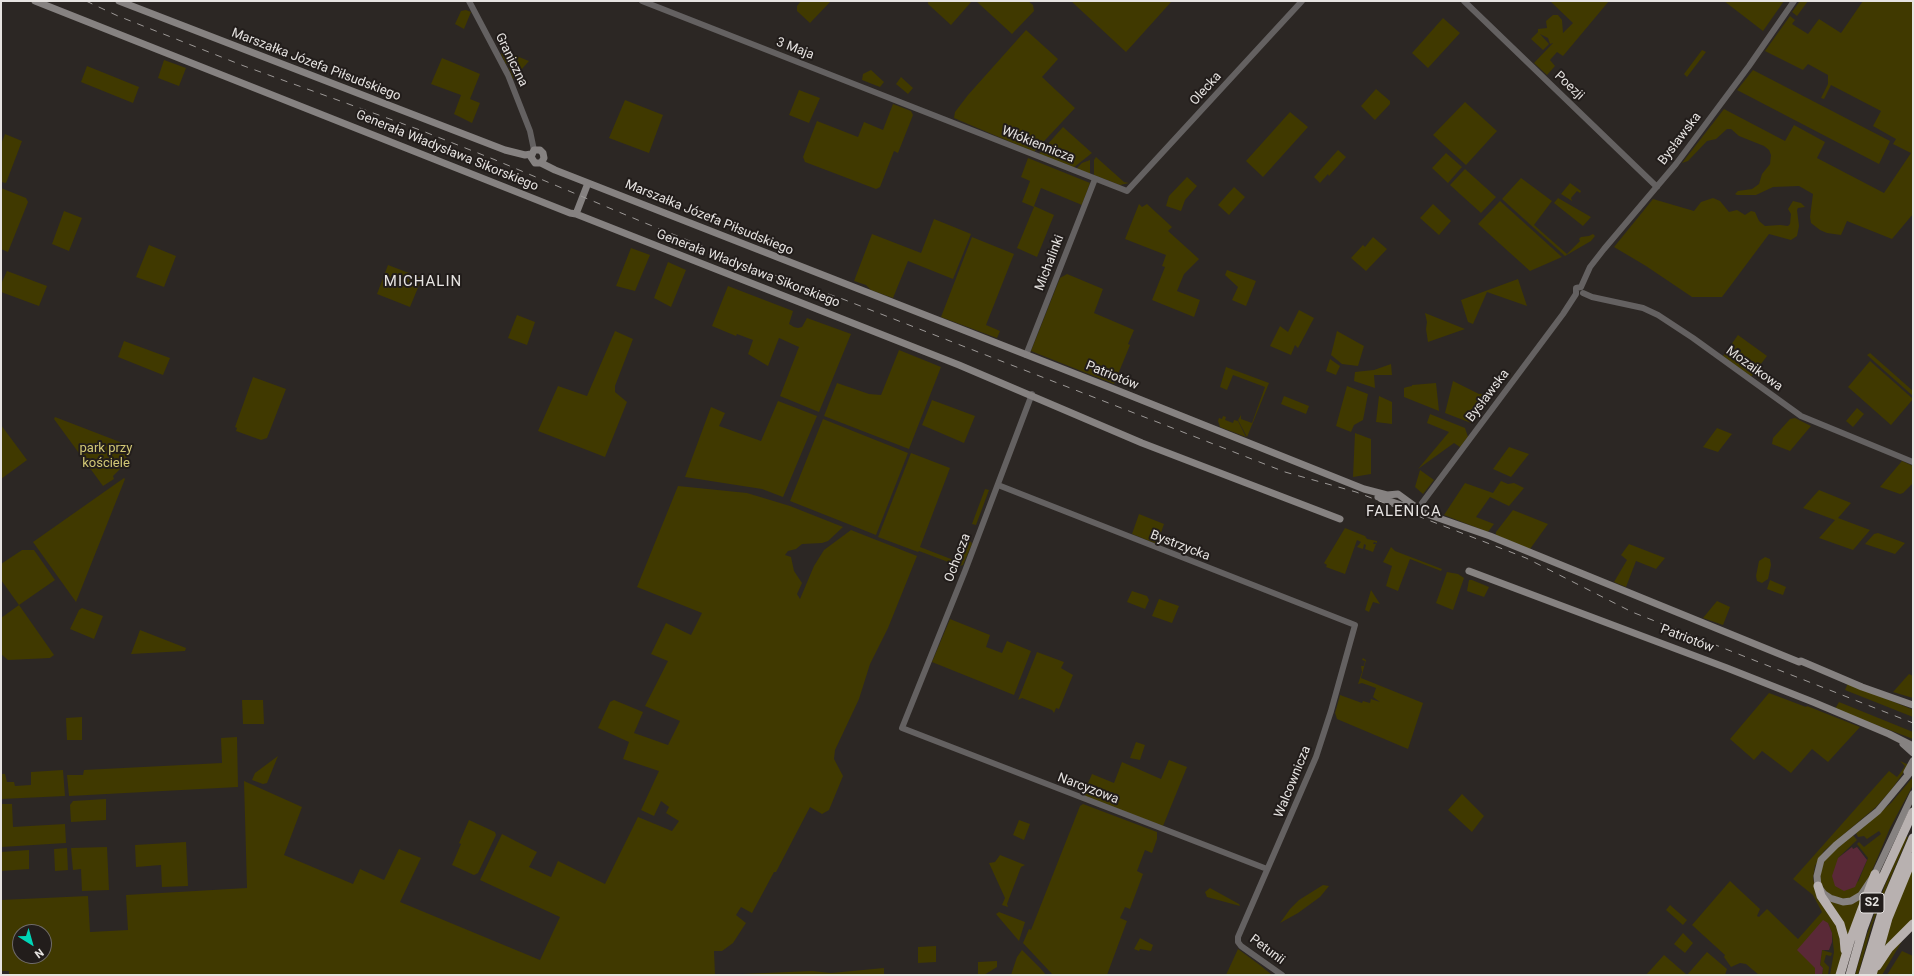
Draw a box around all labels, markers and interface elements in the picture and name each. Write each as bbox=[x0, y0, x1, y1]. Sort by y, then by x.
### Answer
street label: Marszałka Józefa Piłsudskiego bbox=[229, 25, 403, 105]
street label: Graniczna bbox=[491, 31, 531, 89]
street label: 3 Maja bbox=[774, 35, 816, 63]
street label: Poezji bbox=[1551, 68, 1587, 104]
street label: Olecka bbox=[1187, 69, 1225, 109]
street label: Generała Władysława Sikorskiego bbox=[354, 107, 540, 195]
street label: Bysławska bbox=[1655, 110, 1705, 168]
street label: Włókiennicza bbox=[999, 123, 1077, 167]
street label: Marszałka Józefa Piłsudskiego bbox=[623, 177, 795, 259]
street label: Generała Władysława Sikorskiego bbox=[654, 227, 842, 311]
street label: Michalinki bbox=[1032, 233, 1068, 293]
district label: MICHALIN bbox=[384, 273, 462, 291]
street label: Mozaikowa bbox=[1723, 343, 1785, 395]
street label: Patriotów bbox=[1083, 358, 1141, 394]
street label: Bysławska bbox=[1463, 367, 1513, 425]
park label: park przy kościele bbox=[80, 441, 132, 472]
district label: FALENICA bbox=[1366, 503, 1442, 521]
street label: Bystrzycka bbox=[1148, 528, 1212, 564]
street label: Ochocza bbox=[942, 532, 974, 584]
street label: Patriotów bbox=[1658, 622, 1716, 656]
street label: Walcownicza bbox=[1271, 744, 1315, 820]
street label: Narcyzowa bbox=[1055, 770, 1121, 808]
road number: S2 bbox=[1860, 893, 1884, 913]
north arrow bbox=[12, 924, 52, 964]
street label: Petunii bbox=[1246, 932, 1288, 968]
text: N bbox=[32, 946, 46, 961]

